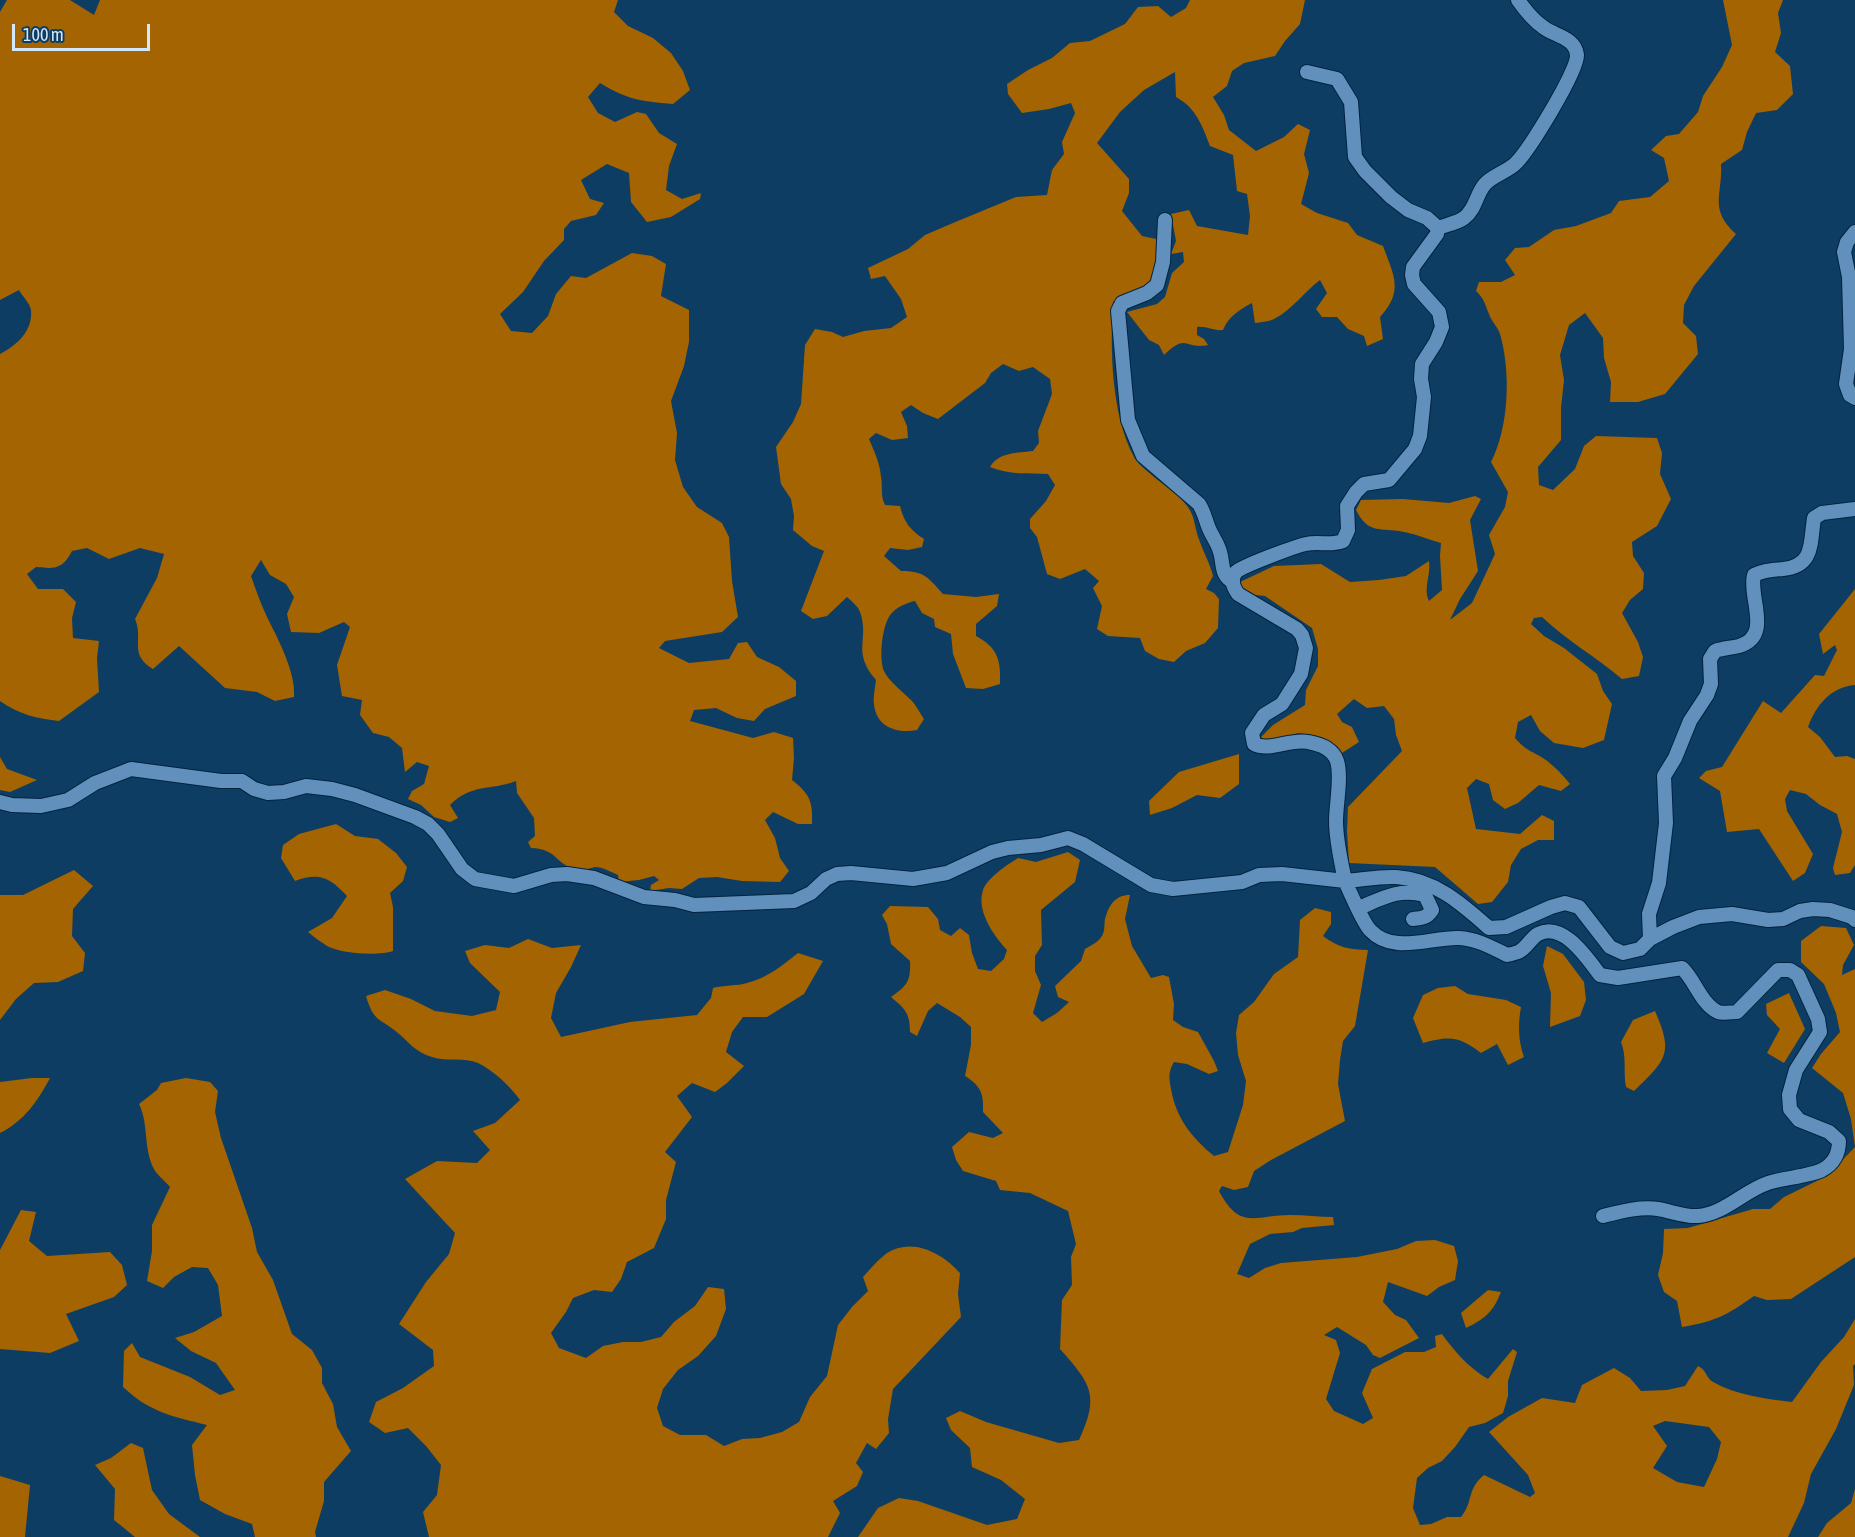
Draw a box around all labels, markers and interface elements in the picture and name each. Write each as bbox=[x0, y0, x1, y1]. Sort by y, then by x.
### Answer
scale bar bbox=[15, 12, 153, 50]
text: 100 m bbox=[23, 24, 64, 45]

